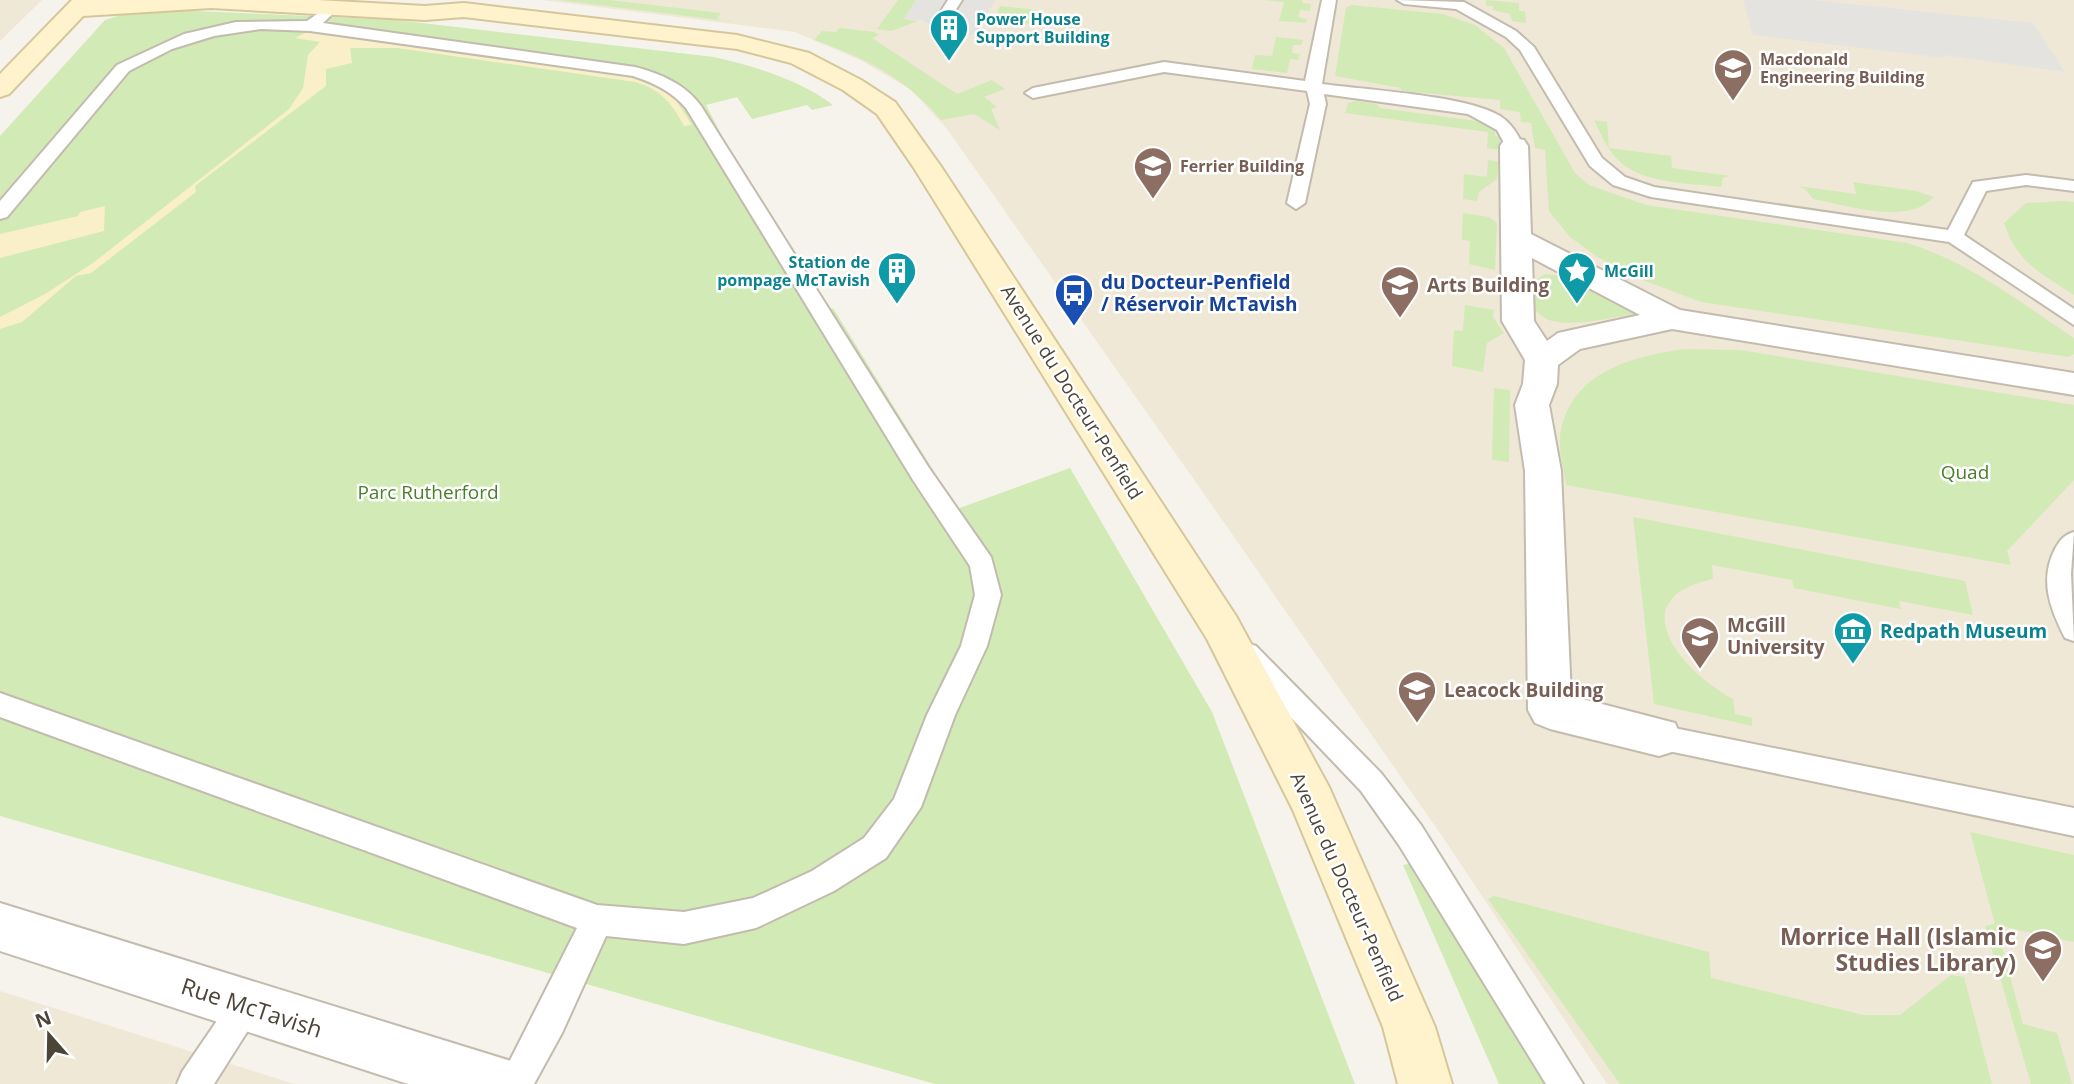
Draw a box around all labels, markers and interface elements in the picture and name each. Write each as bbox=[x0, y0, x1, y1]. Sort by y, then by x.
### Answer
building icon: Power House Support Building bbox=[928, 7, 970, 62]
place label: Power House Support Building bbox=[976, 8, 1109, 48]
school or university icon: Macdonald Engineering Building bbox=[1712, 47, 1754, 102]
place label: Macdonald Engineering Building bbox=[1760, 48, 1924, 88]
school or university icon: Ferrier Building bbox=[1132, 145, 1174, 200]
place label: Ferrier Building bbox=[1180, 155, 1304, 177]
building icon: Station de pompage McTavish bbox=[876, 250, 918, 305]
place icon: McGill bbox=[1556, 250, 1598, 305]
place label: Station de pompage McTavish bbox=[717, 251, 870, 291]
place label: McGill bbox=[1604, 260, 1654, 282]
school or university icon: Arts Building bbox=[1379, 264, 1421, 319]
place label: du Docteur-Penfield / Réservoir McTavish bbox=[1101, 269, 1298, 317]
bus stop icon: du Docteur-Penfield / Réservoir McTavish bbox=[1053, 272, 1095, 327]
place label: Arts Building bbox=[1427, 272, 1550, 298]
street label: Avenue du Docteur-Penfield bbox=[995, 280, 1149, 504]
park label: Quad bbox=[1941, 459, 1989, 485]
park label: Parc Rutherford bbox=[357, 479, 499, 505]
museum icon: Redpath Museum bbox=[1832, 610, 1874, 665]
place label: McGill University bbox=[1727, 612, 1825, 660]
school or university icon: McGill University bbox=[1679, 615, 1721, 670]
place label: Redpath Museum bbox=[1880, 618, 2047, 644]
school or university icon: Leacock Building bbox=[1396, 669, 1438, 724]
place label: Leacock Building bbox=[1444, 677, 1604, 703]
street label: Avenue du Docteur-Penfield bbox=[1285, 768, 1409, 1006]
place label: Morrice Hall (Islamic Studies Library) bbox=[1780, 920, 2016, 978]
school or university icon: Morrice Hall (Islamic Studies Library) bbox=[2022, 928, 2064, 983]
street label: Rue McTavish bbox=[177, 969, 327, 1045]
north arrow bbox=[14, 1000, 84, 1070]
text: N bbox=[31, 1004, 55, 1034]

